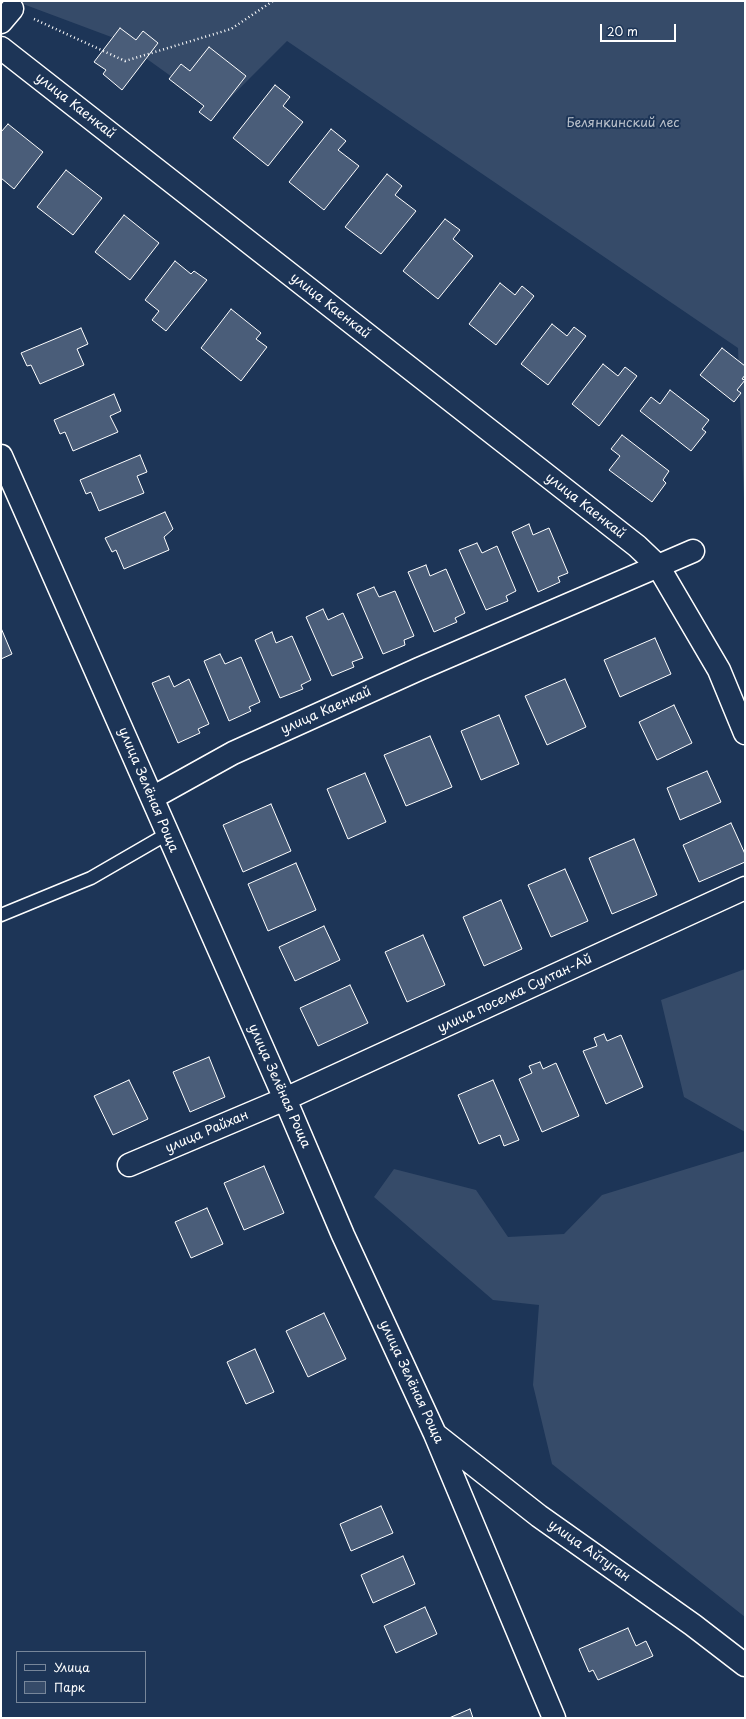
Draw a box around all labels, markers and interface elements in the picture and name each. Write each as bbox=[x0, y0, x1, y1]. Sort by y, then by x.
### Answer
scale bar bbox=[602, 16, 678, 42]
text: 20 m bbox=[607, 22, 638, 40]
street label: улица Каенкай bbox=[32, 70, 118, 142]
park label: Белянкинский лес bbox=[567, 115, 679, 131]
street label: улица Каенкай bbox=[287, 270, 373, 342]
street label: улица Каенкай bbox=[542, 470, 628, 542]
street label: улица Каенкай bbox=[278, 684, 374, 738]
street label: улица Зелёная Роща bbox=[115, 725, 181, 855]
street label: улица поселка Султан-Ай bbox=[435, 951, 595, 1037]
street label: улица Зелёная Роща bbox=[245, 1022, 313, 1150]
street label: улица Райхан bbox=[163, 1107, 251, 1157]
street label: улица Зелёная Роща bbox=[376, 1318, 446, 1446]
street label: улица Айтуган bbox=[545, 1517, 633, 1585]
legend bbox=[16, 1651, 146, 1703]
text: Улица bbox=[54, 1658, 90, 1676]
text: Парк bbox=[54, 1678, 85, 1696]

